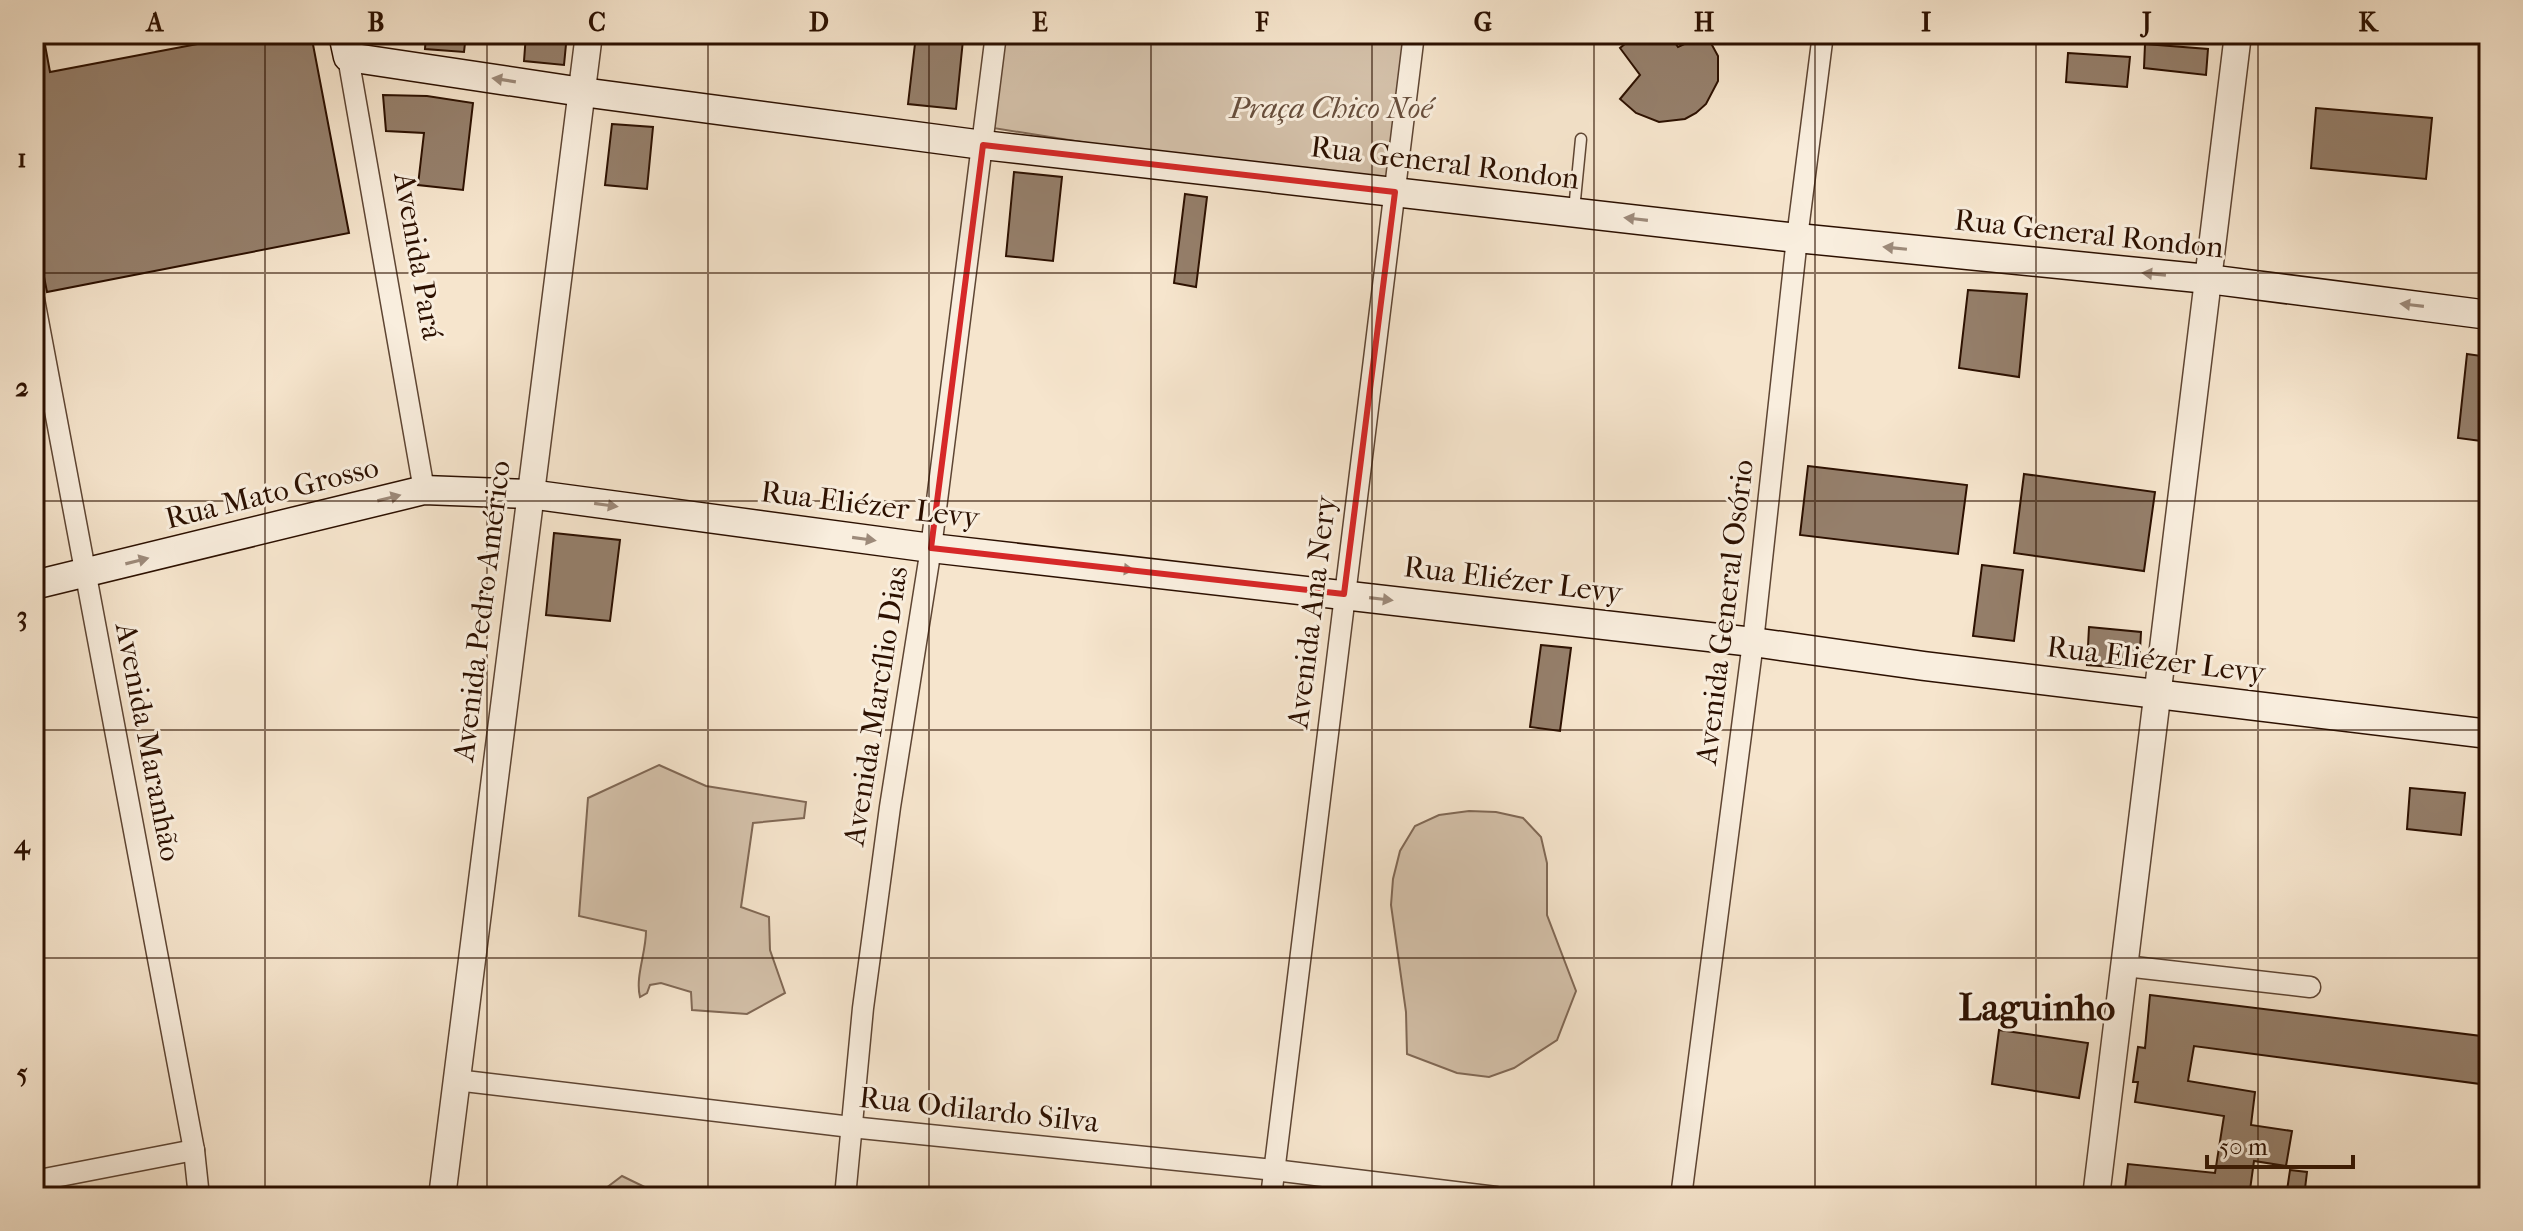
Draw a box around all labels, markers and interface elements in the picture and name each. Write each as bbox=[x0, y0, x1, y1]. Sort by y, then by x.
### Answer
text: A bbox=[145, 7, 165, 38]
text: B bbox=[368, 7, 385, 38]
text: C bbox=[588, 7, 606, 38]
text: D bbox=[809, 7, 829, 38]
text: E bbox=[1032, 7, 1048, 38]
text: F bbox=[1254, 7, 1269, 38]
text: G bbox=[1474, 7, 1492, 38]
text: H bbox=[1694, 7, 1715, 38]
text: I bbox=[1921, 7, 1931, 38]
text: J bbox=[2139, 7, 2152, 38]
text: K bbox=[2359, 7, 2380, 38]
one-way arrow bbox=[492, 73, 517, 86]
park label: Praça Chico Noé bbox=[1227, 91, 1436, 126]
street label: Rua General Rondon bbox=[1309, 129, 1582, 197]
text: 1 bbox=[17, 143, 27, 174]
street label: Avenida Pará bbox=[386, 169, 450, 343]
street label: Rua General Rondon bbox=[1953, 202, 2226, 266]
one-way arrow bbox=[1623, 213, 1648, 226]
one-way arrow bbox=[1882, 241, 1907, 254]
one-way arrow bbox=[2141, 267, 2166, 280]
one-way arrow bbox=[2399, 298, 2424, 311]
text: 2 bbox=[15, 372, 29, 403]
street label: Rua Mato Grosso bbox=[162, 450, 382, 536]
street label: Avenida General Osório bbox=[1689, 458, 1761, 767]
street label: Avenida Pedro Américo bbox=[446, 459, 518, 764]
street label: Rua Eliézer Levy bbox=[759, 474, 982, 536]
one-way arrow bbox=[377, 492, 402, 504]
street label: Avenida Ana Nery bbox=[1280, 493, 1344, 731]
one-way arrow bbox=[594, 498, 619, 511]
one-way arrow bbox=[852, 533, 877, 546]
street label: Rua Eliézer Levy bbox=[1402, 549, 1625, 611]
one-way arrow bbox=[125, 555, 150, 567]
one-way arrow bbox=[1110, 563, 1135, 576]
street label: Avenida Marcílio Dias bbox=[836, 564, 915, 849]
one-way arrow bbox=[1369, 592, 1394, 605]
text: 3 bbox=[17, 601, 27, 632]
street label: Avenida Maranhão bbox=[108, 619, 188, 864]
street label: Rua Eliézer Levy bbox=[2045, 629, 2268, 691]
text: 4 bbox=[13, 829, 31, 861]
district label: Laguinho bbox=[1959, 985, 2115, 1030]
text: 5 bbox=[16, 1058, 28, 1089]
street label: Rua Odilardo Silva bbox=[857, 1080, 1102, 1140]
scale bar bbox=[2207, 1119, 2353, 1169]
text: 50 m bbox=[2219, 1133, 2268, 1161]

